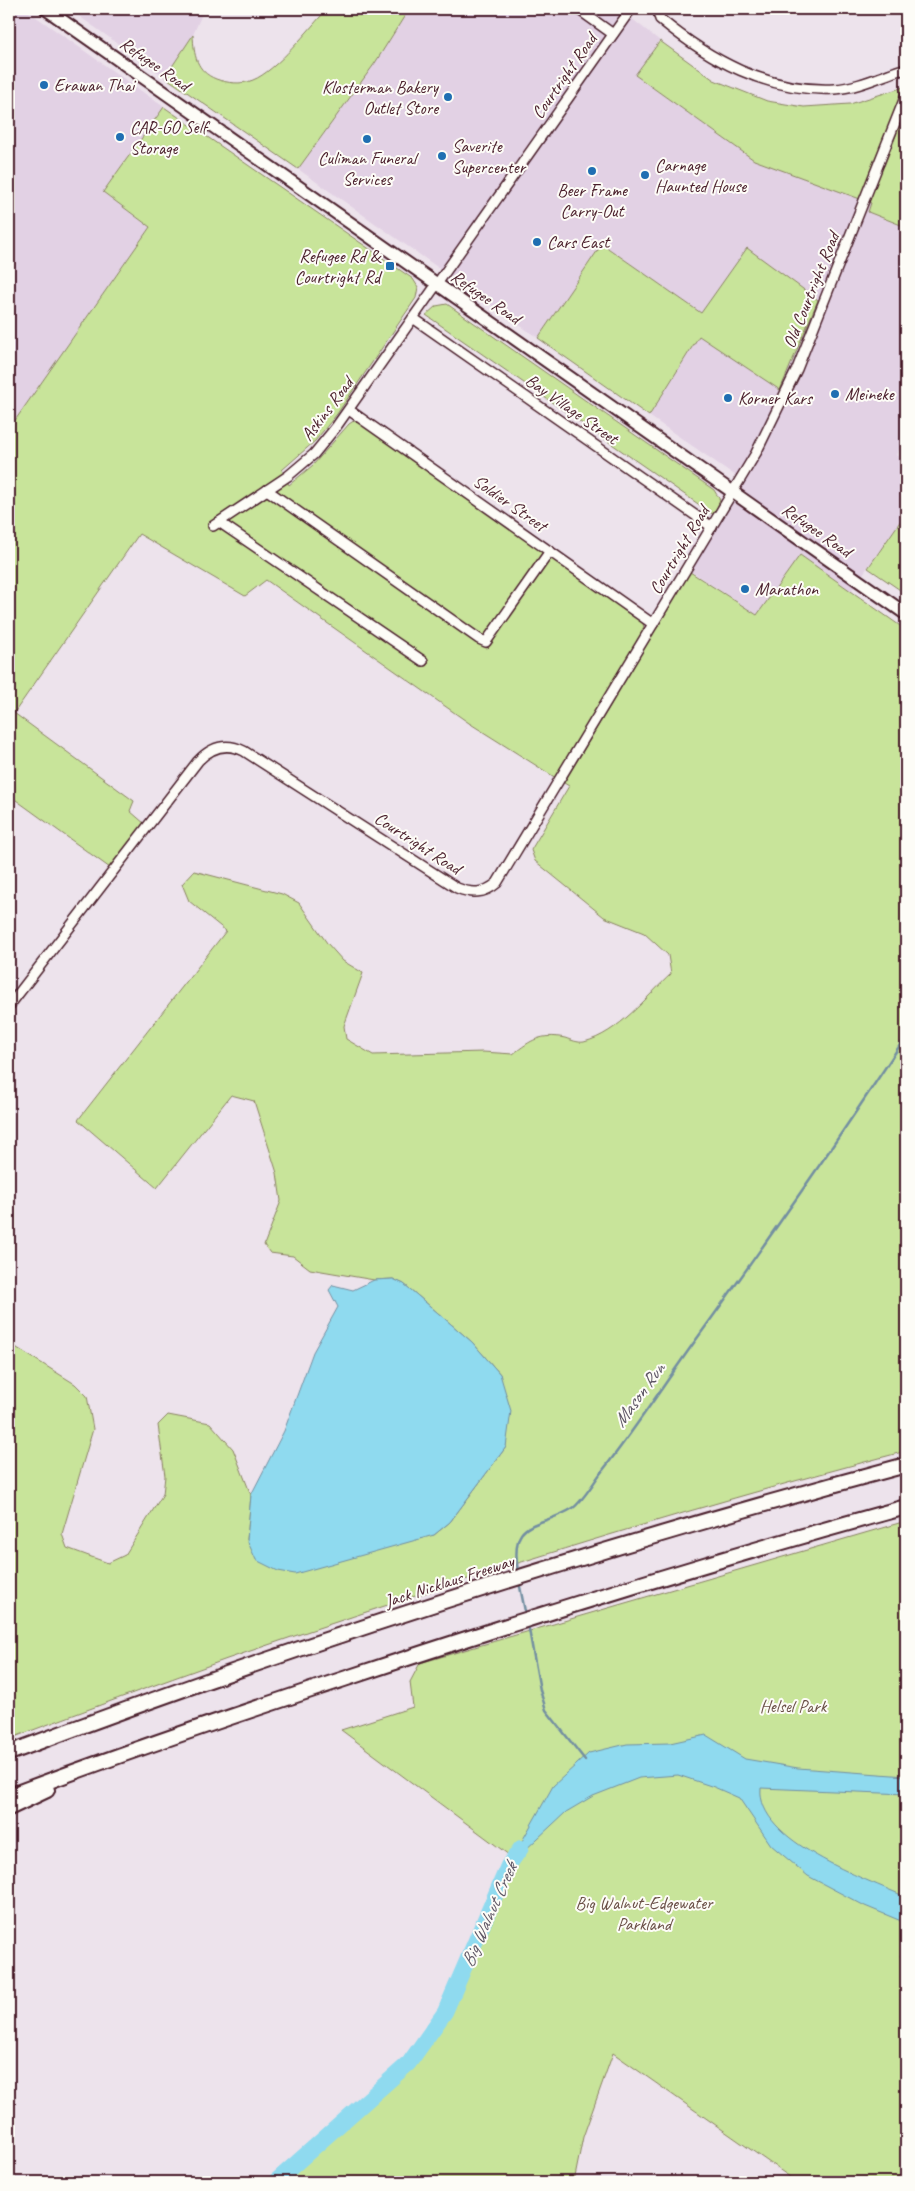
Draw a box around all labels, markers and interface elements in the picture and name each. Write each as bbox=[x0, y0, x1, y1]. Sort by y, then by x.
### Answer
street label: Courtright Road bbox=[527, 27, 603, 123]
street label: Refugee Road bbox=[116, 32, 196, 98]
place label: Erawan Thai bbox=[54, 74, 137, 96]
place label: Klosterman Bakery Outlet Store bbox=[322, 76, 440, 119]
marker: Erawan Thai bbox=[38, 79, 50, 91]
marker: Klosterman Bakery Outlet Store bbox=[442, 91, 454, 103]
place label: CAR-GO Self Storage bbox=[130, 116, 211, 159]
marker: CAR-GO Self Storage bbox=[114, 131, 126, 143]
marker: Culiman Funeral Services bbox=[361, 133, 373, 145]
place label: Saverite Supercenter bbox=[452, 135, 527, 178]
place label: Culiman Funeral Services bbox=[318, 147, 419, 190]
marker: Saverite Supercenter bbox=[436, 150, 448, 162]
place label: Carnage Haunted House bbox=[655, 154, 747, 197]
marker: Beer Frame Carry-Out bbox=[586, 165, 598, 177]
marker: Carnage Haunted House bbox=[639, 169, 651, 181]
place label: Beer Frame Carry-Out bbox=[557, 179, 628, 222]
street label: Old Courtright Road bbox=[778, 226, 845, 351]
place label: Cars East bbox=[547, 231, 611, 253]
marker: Cars East bbox=[531, 236, 543, 248]
place label: Refugee Rd & Courtright Rd bbox=[295, 245, 383, 288]
marker: Refugee Rd & Courtright Rd bbox=[384, 260, 396, 272]
street label: Refugee Road bbox=[447, 265, 527, 331]
street label: Bay Village Street bbox=[521, 369, 624, 450]
street label: Askins Road bbox=[296, 371, 360, 445]
place label: Meineke bbox=[845, 383, 895, 405]
place label: Korner Kars bbox=[738, 387, 814, 409]
marker: Meineke bbox=[829, 388, 841, 400]
marker: Korner Kars bbox=[722, 392, 734, 404]
street label: Soldier Street bbox=[469, 470, 553, 538]
street label: Refugee Road bbox=[778, 498, 858, 564]
street label: Courtright Road bbox=[644, 499, 715, 598]
place label: Marathon bbox=[755, 578, 819, 600]
marker: Marathon bbox=[739, 583, 751, 595]
street label: Courtright Road bbox=[371, 807, 468, 881]
water label: Mason Run bbox=[608, 1356, 672, 1432]
street label: Jack Nicklaus Freeway bbox=[381, 1549, 518, 1613]
park label: Helsel Park bbox=[760, 1695, 828, 1717]
water label: Big Walnut Creek bbox=[455, 1856, 524, 1971]
park label: Big Walnut-Edgewater Parkland bbox=[575, 1892, 714, 1935]

